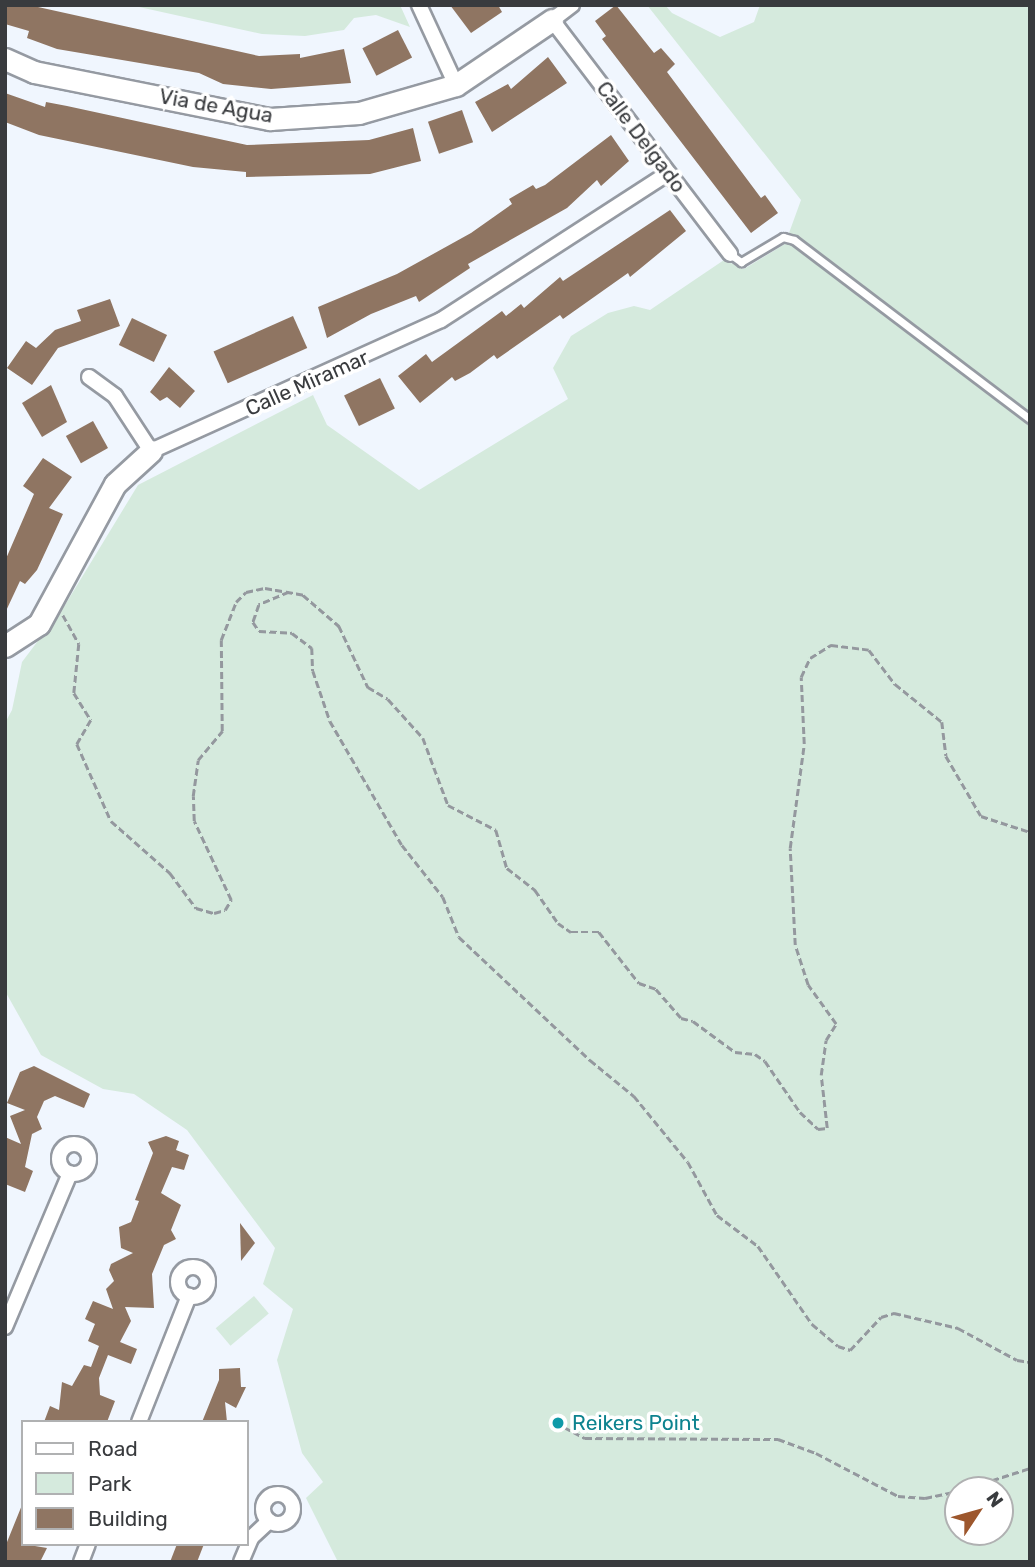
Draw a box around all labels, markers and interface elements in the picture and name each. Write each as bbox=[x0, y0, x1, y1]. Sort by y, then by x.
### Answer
street label: Calle Delgado bbox=[591, 76, 691, 198]
street label: Via de Agua bbox=[157, 84, 275, 128]
street label: Calle Miramar bbox=[242, 345, 372, 421]
place label: Reikers Point bbox=[572, 1410, 700, 1436]
marker: Reikers Point bbox=[550, 1415, 566, 1431]
legend bbox=[21, 1420, 248, 1546]
text: Road bbox=[88, 1436, 138, 1461]
text: Park bbox=[88, 1471, 132, 1496]
north arrow bbox=[944, 1476, 1014, 1546]
text: N bbox=[981, 1487, 1008, 1512]
text: Building bbox=[88, 1506, 168, 1531]

